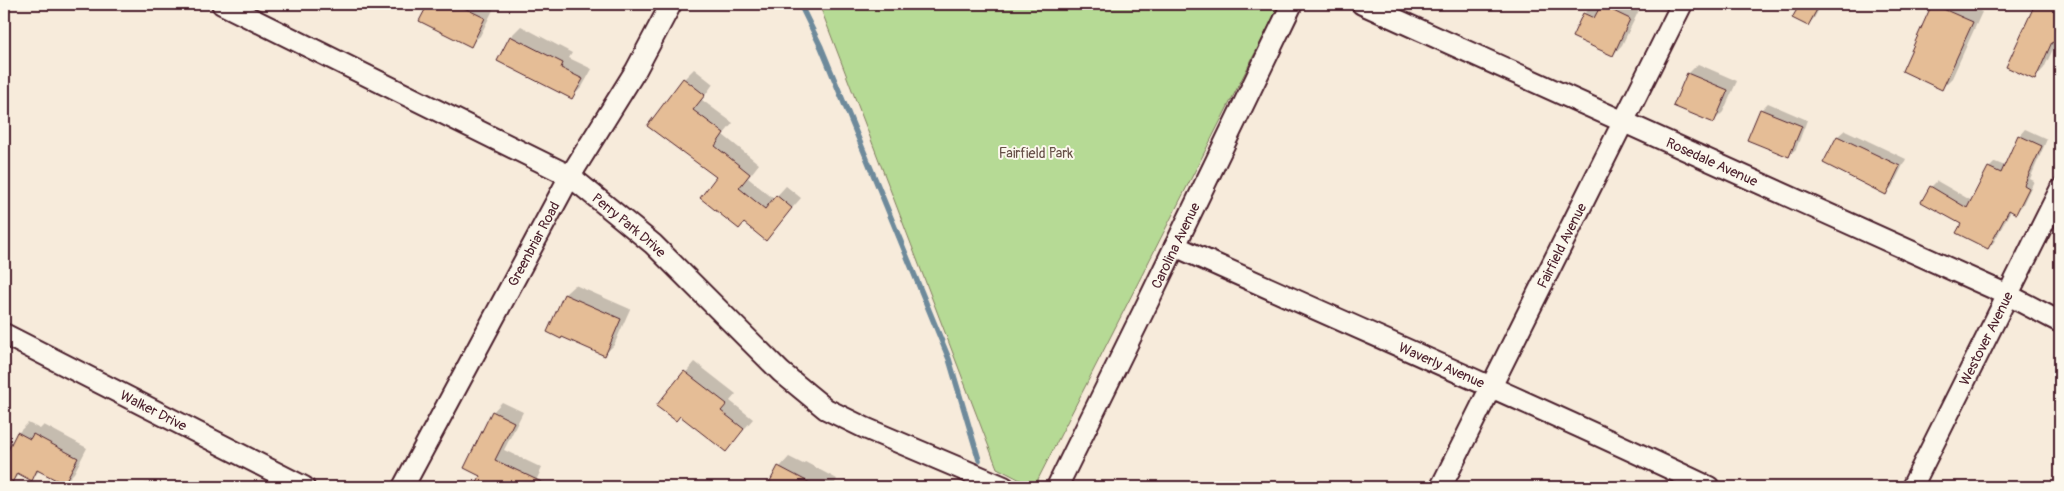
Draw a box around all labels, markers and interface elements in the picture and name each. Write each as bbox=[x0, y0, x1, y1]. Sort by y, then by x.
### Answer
street label: Rosedale Avenue bbox=[1664, 134, 1761, 190]
park label: Fairfield Park bbox=[999, 145, 1073, 162]
street label: Perry Park Drive bbox=[589, 189, 670, 261]
street label: Greenbriar Road bbox=[504, 199, 563, 289]
street label: Carolina Avenue bbox=[1147, 199, 1203, 291]
street label: Fairfield Avenue bbox=[1533, 200, 1590, 291]
street label: Westover Avenue bbox=[1956, 289, 2017, 388]
street label: Waverly Avenue bbox=[1396, 338, 1487, 391]
street label: Walker Drive bbox=[117, 386, 190, 434]

